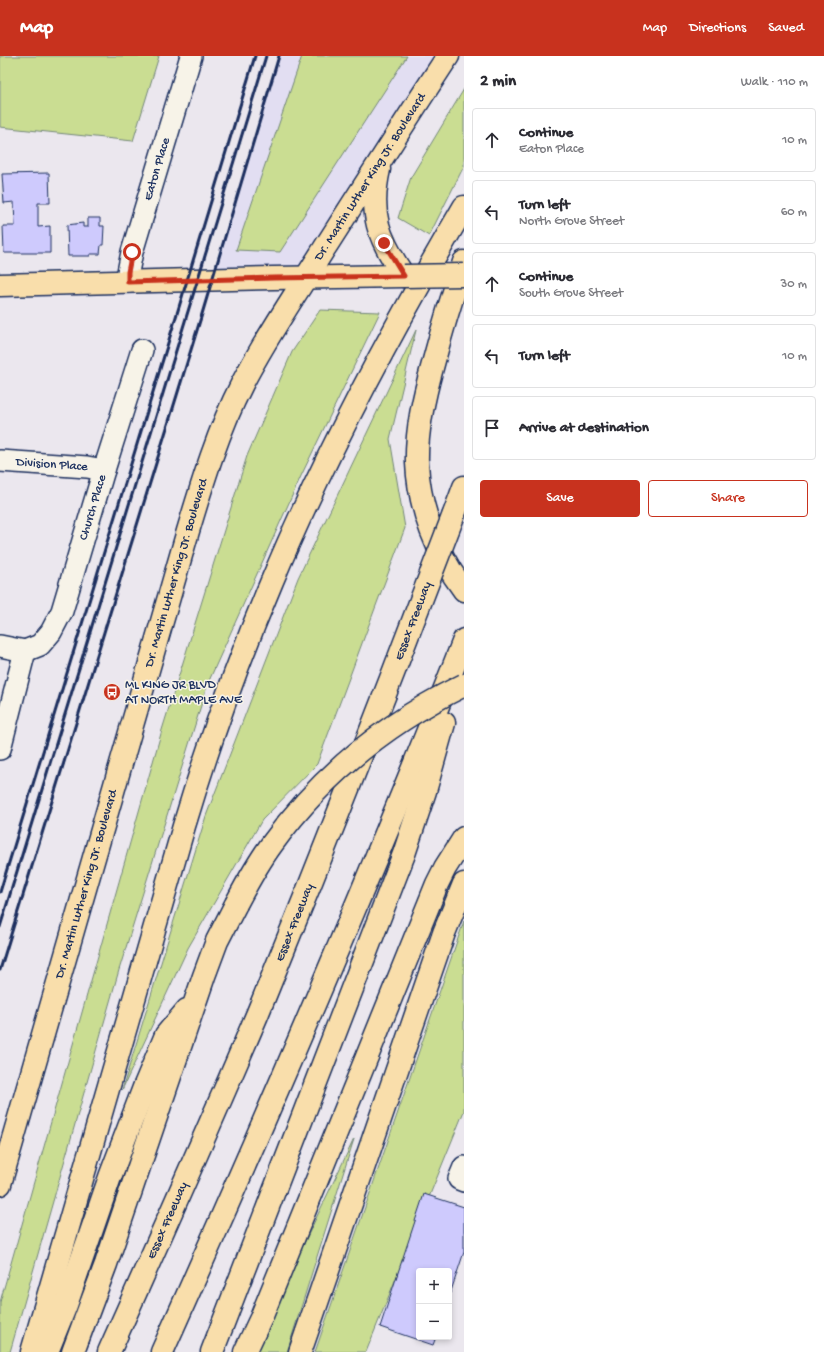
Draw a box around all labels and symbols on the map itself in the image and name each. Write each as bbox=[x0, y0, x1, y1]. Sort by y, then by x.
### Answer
street label: Dr. Martin Luther King Jr. Boulevard bbox=[311, 89, 430, 264]
street label: Eaton Place bbox=[140, 135, 174, 202]
route end bbox=[375, 234, 393, 252]
route start bbox=[123, 243, 141, 261]
street label: Division Place bbox=[14, 455, 89, 475]
street label: Church Place bbox=[76, 473, 110, 542]
street label: Dr. Martin Luther King Jr. Boulevard bbox=[141, 475, 212, 670]
street label: Essex Freeway bbox=[391, 579, 435, 662]
place label: ML KING JR BLVD AT NORTH MAPLE AVE bbox=[125, 678, 243, 708]
bus stop icon: ML KING JR BLVD AT NORTH MAPLE AVE bbox=[102, 682, 122, 702]
street label: Dr. Martin Luther King Jr. Boulevard bbox=[52, 787, 121, 981]
street label: Essex Freeway bbox=[272, 881, 317, 964]
street label: Essex Freeway bbox=[144, 1179, 191, 1261]

